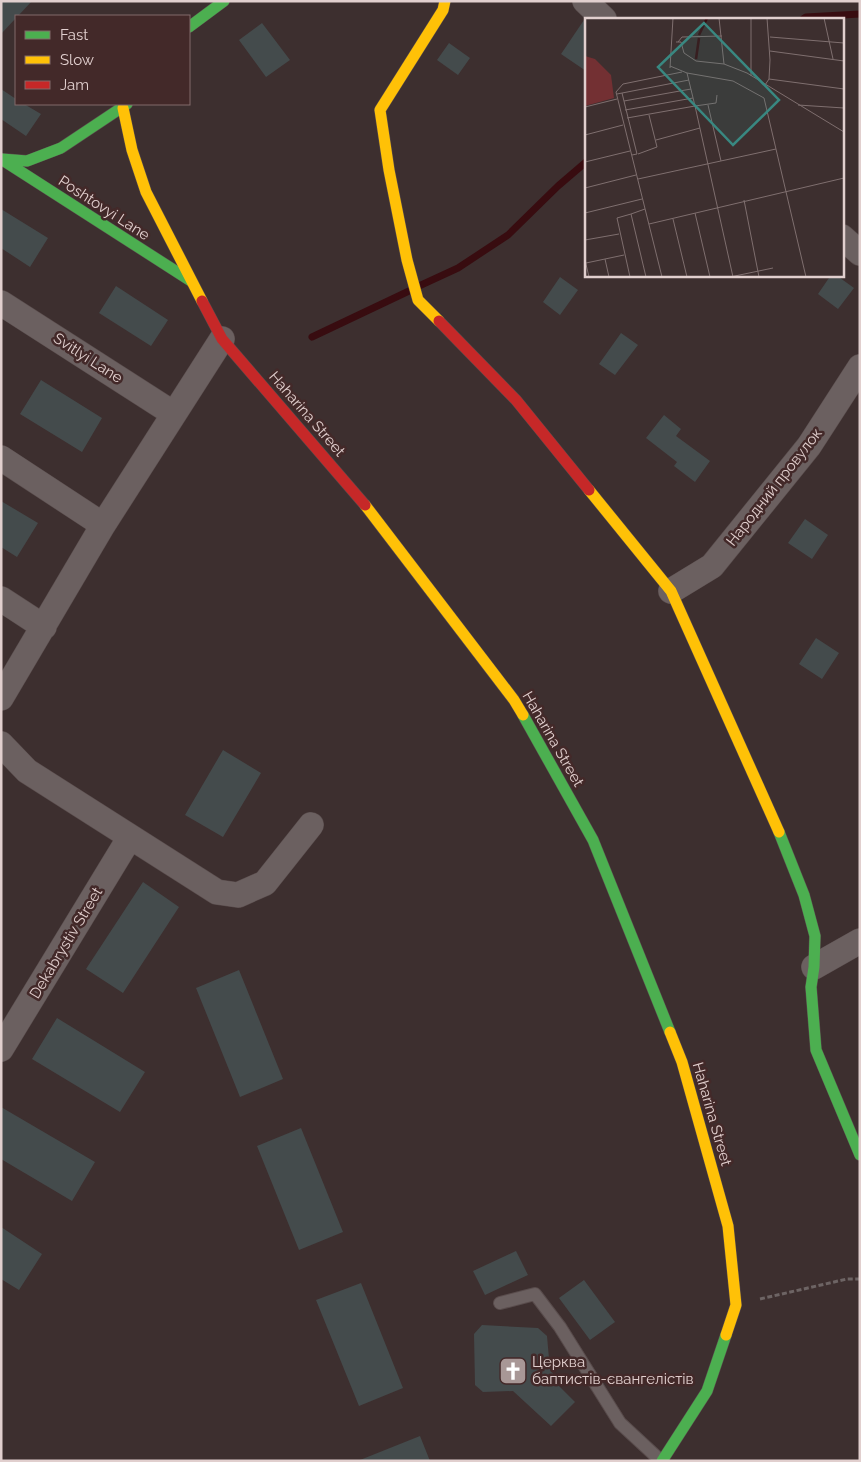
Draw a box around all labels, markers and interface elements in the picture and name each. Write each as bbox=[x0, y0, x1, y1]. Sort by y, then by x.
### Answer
legend bbox=[15, 15, 190, 105]
inset map bbox=[585, 18, 844, 276]
text: Fast bbox=[60, 26, 88, 44]
text: Slow bbox=[60, 51, 94, 69]
text: Jam bbox=[60, 76, 89, 94]
street label: Poshtovyi Lane bbox=[55, 172, 153, 244]
street label: Svitlyi Lane bbox=[50, 329, 126, 387]
street label: Haharina Street bbox=[265, 368, 349, 460]
street label: Народний провулок bbox=[722, 424, 826, 549]
street label: Haharina Street bbox=[518, 688, 588, 790]
street label: Dekabrystiv Street bbox=[26, 884, 106, 1002]
street label: Haharina Street bbox=[689, 1060, 735, 1168]
place label: Церква баптистів-євангелістів bbox=[532, 1353, 694, 1388]
church icon: Церква баптистів-євангелістів bbox=[498, 1356, 528, 1386]

